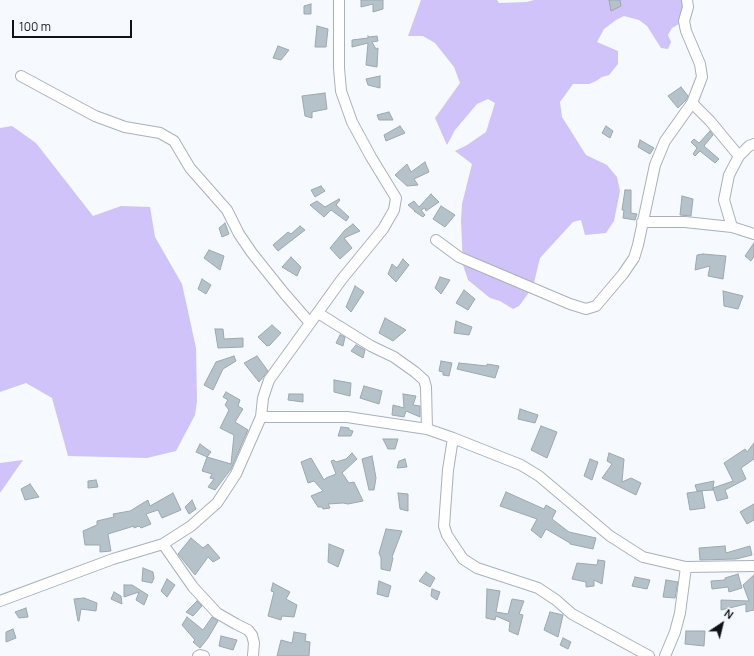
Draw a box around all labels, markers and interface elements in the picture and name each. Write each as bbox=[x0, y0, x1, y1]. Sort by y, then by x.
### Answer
scale bar bbox=[14, 12, 134, 38]
text: 100 m bbox=[19, 18, 51, 35]
north arrow bbox=[702, 604, 742, 644]
text: N bbox=[722, 605, 737, 622]

